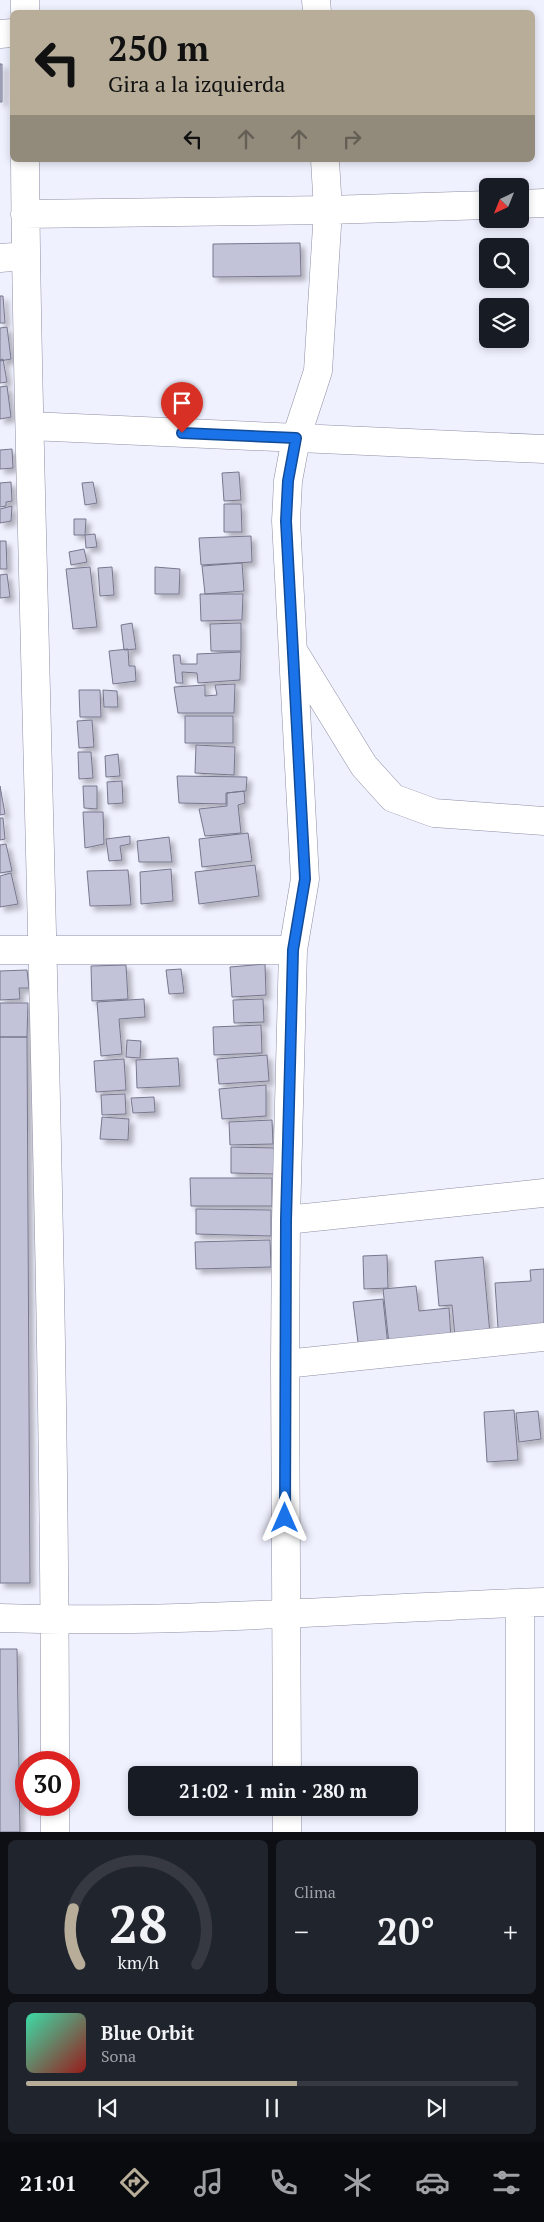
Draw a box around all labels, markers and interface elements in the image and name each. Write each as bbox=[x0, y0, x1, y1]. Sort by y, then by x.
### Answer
text: 250 m bbox=[108, 25, 209, 71]
icon: left bbox=[25, 30, 90, 95]
text: Gira a la izquierda bbox=[108, 69, 285, 98]
icon: left bbox=[179, 125, 207, 153]
icon: ahead bbox=[232, 125, 260, 153]
icon: ahead bbox=[285, 125, 313, 153]
icon: right bbox=[338, 125, 366, 153]
north arrow bbox=[479, 178, 529, 228]
map controls bbox=[479, 178, 529, 348]
button: search bbox=[479, 238, 529, 288]
button: layers bbox=[479, 298, 529, 348]
pin bbox=[161, 382, 203, 433]
icon: arrive bbox=[168, 389, 196, 417]
position arrow bbox=[258, 1491, 310, 1543]
speed limit sign: 30 bbox=[15, 1751, 80, 1816]
text: 21:02 · 1 min · 280 m bbox=[179, 1778, 367, 1803]
text: Clima bbox=[294, 1881, 336, 1903]
text: 28 bbox=[109, 1889, 167, 1958]
text: 20° bbox=[377, 1906, 435, 1956]
text: − bbox=[294, 1913, 309, 1950]
text: + bbox=[503, 1913, 518, 1950]
text: km/h bbox=[117, 1950, 159, 1974]
text: Blue Orbit bbox=[101, 2020, 194, 2045]
text: Sona bbox=[101, 2045, 136, 2067]
icon: previous bbox=[94, 2094, 122, 2122]
icon: pause bbox=[258, 2094, 286, 2122]
icon: next bbox=[422, 2094, 450, 2122]
icon: directions bbox=[117, 2165, 152, 2200]
icon: music bbox=[191, 2165, 226, 2200]
icon: phone bbox=[266, 2165, 301, 2200]
icon: climate bbox=[340, 2165, 375, 2200]
icon: car bbox=[415, 2165, 450, 2200]
icon: filters bbox=[489, 2165, 524, 2200]
text: 21:01 bbox=[20, 2168, 77, 2197]

